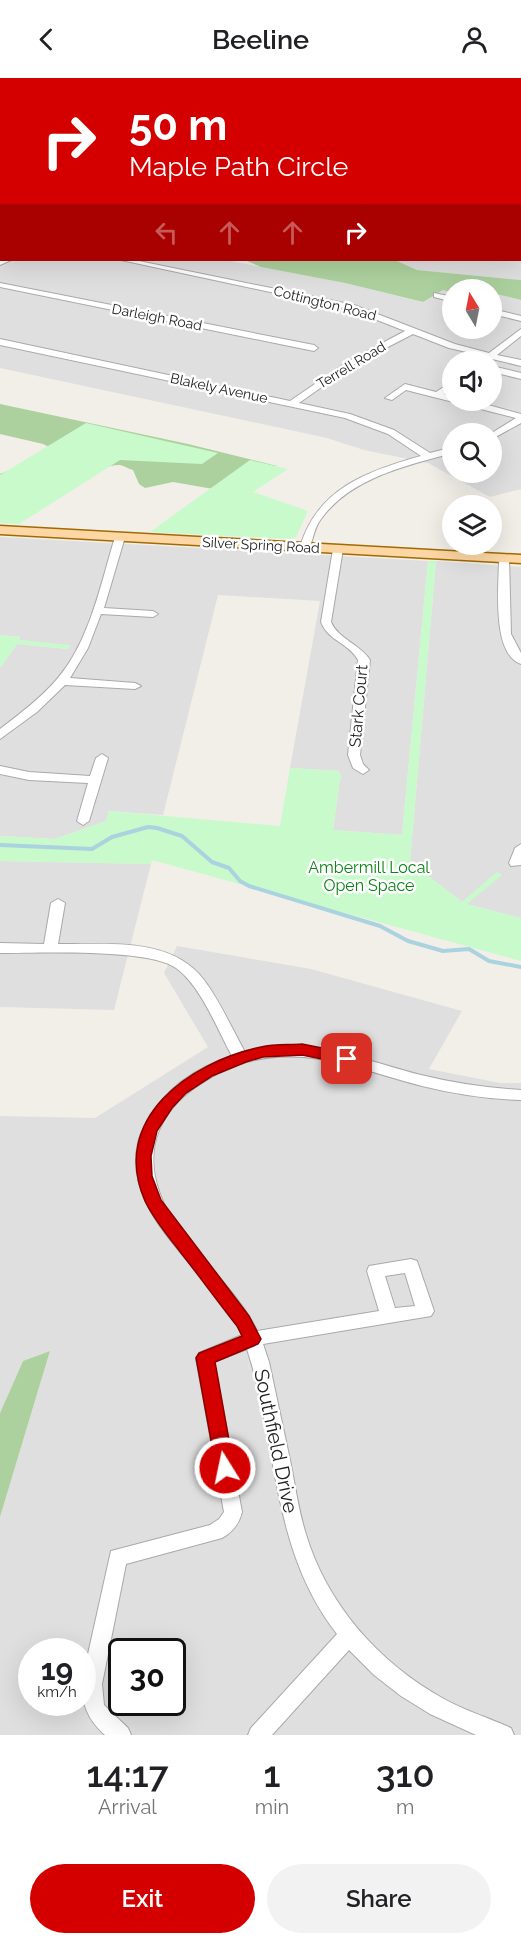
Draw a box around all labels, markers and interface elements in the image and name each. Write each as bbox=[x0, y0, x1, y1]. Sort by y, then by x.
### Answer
icon: back bbox=[30, 23, 63, 56]
icon: person bbox=[458, 23, 491, 56]
text: Beeline bbox=[212, 24, 309, 55]
text: 50 m bbox=[129, 101, 227, 150]
icon: right bbox=[30, 102, 108, 180]
text: Maple Path Circle bbox=[129, 151, 348, 182]
icon: left bbox=[150, 216, 183, 249]
icon: ahead bbox=[213, 216, 246, 249]
icon: ahead bbox=[276, 216, 309, 249]
icon: right bbox=[339, 216, 372, 249]
north arrow bbox=[442, 279, 502, 339]
map controls bbox=[442, 279, 502, 555]
street label: Cottington Road bbox=[272, 283, 378, 323]
street label: Darleigh Road bbox=[111, 300, 203, 334]
street label: Terrell Road bbox=[314, 338, 388, 392]
button: sound bbox=[442, 351, 502, 411]
street label: Blakely Avenue bbox=[169, 370, 269, 406]
button: search bbox=[442, 423, 502, 483]
button: layers bbox=[442, 495, 502, 555]
street label: Silver Spring Road bbox=[202, 534, 320, 556]
street label: Stark Court bbox=[345, 663, 372, 748]
park label: Ambermill Local Open Space bbox=[308, 858, 430, 895]
pin bbox=[321, 1033, 372, 1084]
icon: arrive bbox=[330, 1042, 363, 1075]
street label: Southfield Drive bbox=[249, 1367, 303, 1515]
position arrow bbox=[193, 1436, 257, 1500]
speed limit sign: 30 bbox=[108, 1638, 186, 1716]
text: 19 bbox=[41, 1652, 73, 1687]
text: km/h bbox=[37, 1683, 77, 1701]
text: 14:17 bbox=[86, 1753, 168, 1795]
text: 1 bbox=[264, 1753, 281, 1795]
text: 310 bbox=[376, 1753, 435, 1795]
text: Arrival bbox=[98, 1795, 157, 1819]
text: min bbox=[255, 1795, 289, 1819]
text: m bbox=[396, 1795, 414, 1819]
button: Exit bbox=[30, 1864, 255, 1933]
button: Share bbox=[267, 1864, 491, 1933]

